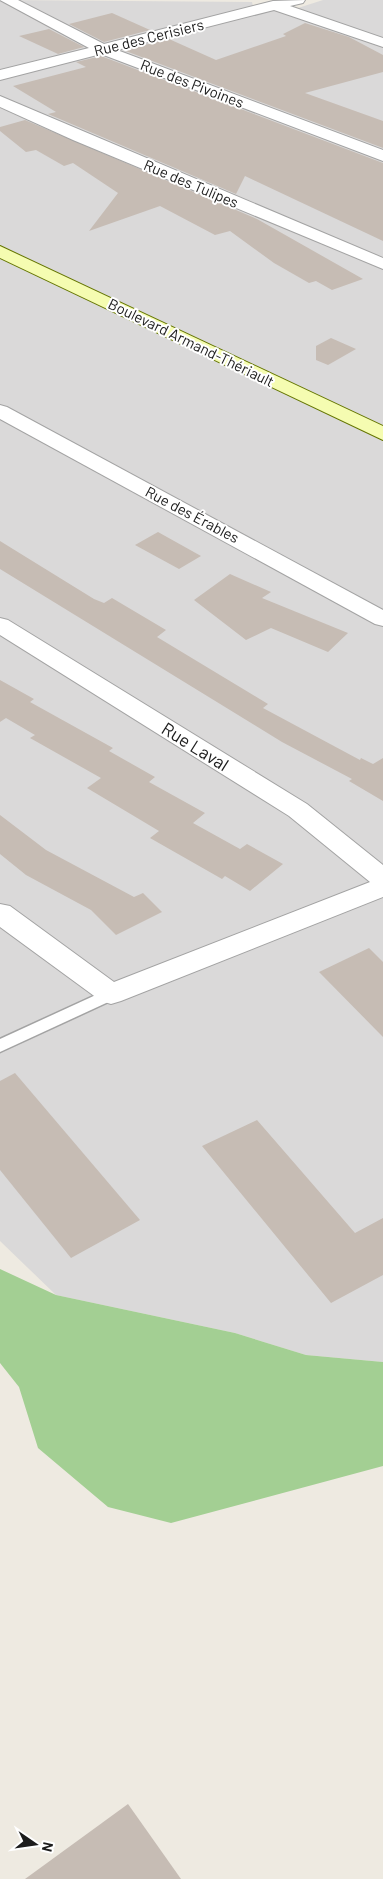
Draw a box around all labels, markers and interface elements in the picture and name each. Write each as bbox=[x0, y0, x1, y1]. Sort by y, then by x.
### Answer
street label: Rue des Cerisiers bbox=[92, 15, 206, 59]
street label: Rue des Pivoines bbox=[138, 55, 247, 111]
street label: Rue des Tulipes bbox=[141, 155, 241, 211]
street label: Boulevard Armand-Thériault bbox=[106, 294, 277, 390]
street label: Rue des Érables bbox=[143, 482, 242, 546]
street label: Rue Laval bbox=[158, 717, 233, 775]
north arrow bbox=[10, 1819, 60, 1869]
text: N bbox=[39, 1841, 57, 1853]

